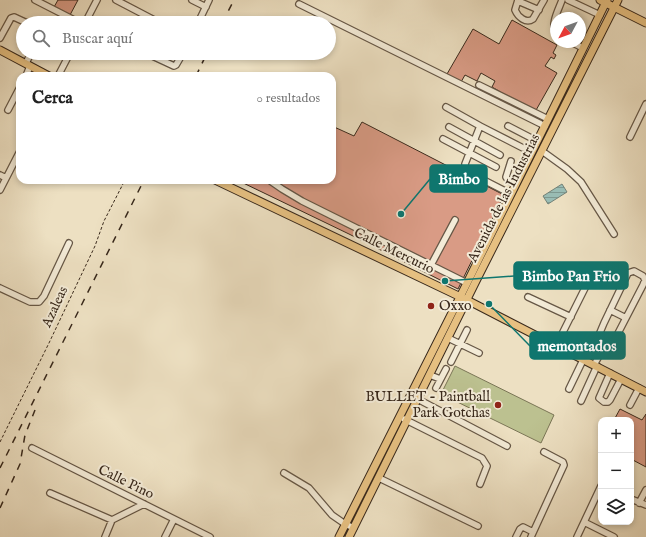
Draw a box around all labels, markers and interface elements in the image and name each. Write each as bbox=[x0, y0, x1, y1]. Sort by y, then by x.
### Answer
north arrow bbox=[550, 12, 586, 48]
search box bbox=[16, 16, 336, 60]
icon: search bbox=[30, 27, 52, 49]
text: Buscar aquí bbox=[62, 29, 132, 48]
text: Cerca bbox=[32, 88, 73, 109]
text: 0 resultados bbox=[257, 90, 320, 107]
street label: Avenida de las Industrias bbox=[463, 131, 544, 266]
callout: Bimbo bbox=[430, 165, 487, 192]
text: Bimbo bbox=[438, 170, 480, 189]
street label: Calle Mercurio bbox=[351, 224, 438, 278]
callout: Bimbo Pan Frio bbox=[514, 262, 628, 289]
text: Bimbo Pan Frio bbox=[522, 267, 620, 286]
street label: Azaleas bbox=[37, 284, 72, 331]
place label: Oxxo bbox=[439, 297, 472, 315]
marker: Oxxo bbox=[426, 301, 436, 311]
callout: memontados bbox=[530, 332, 625, 359]
text: memontados bbox=[538, 337, 617, 356]
place label: BULLET - Paintball Park Gotchas bbox=[365, 388, 490, 422]
marker: BULLET - Paintball Park Gotchas bbox=[493, 400, 503, 410]
map controls bbox=[598, 417, 634, 525]
button: + bbox=[598, 417, 634, 453]
button: − bbox=[598, 453, 634, 489]
street label: Calle Pino bbox=[95, 461, 157, 503]
button: layers bbox=[598, 489, 634, 525]

